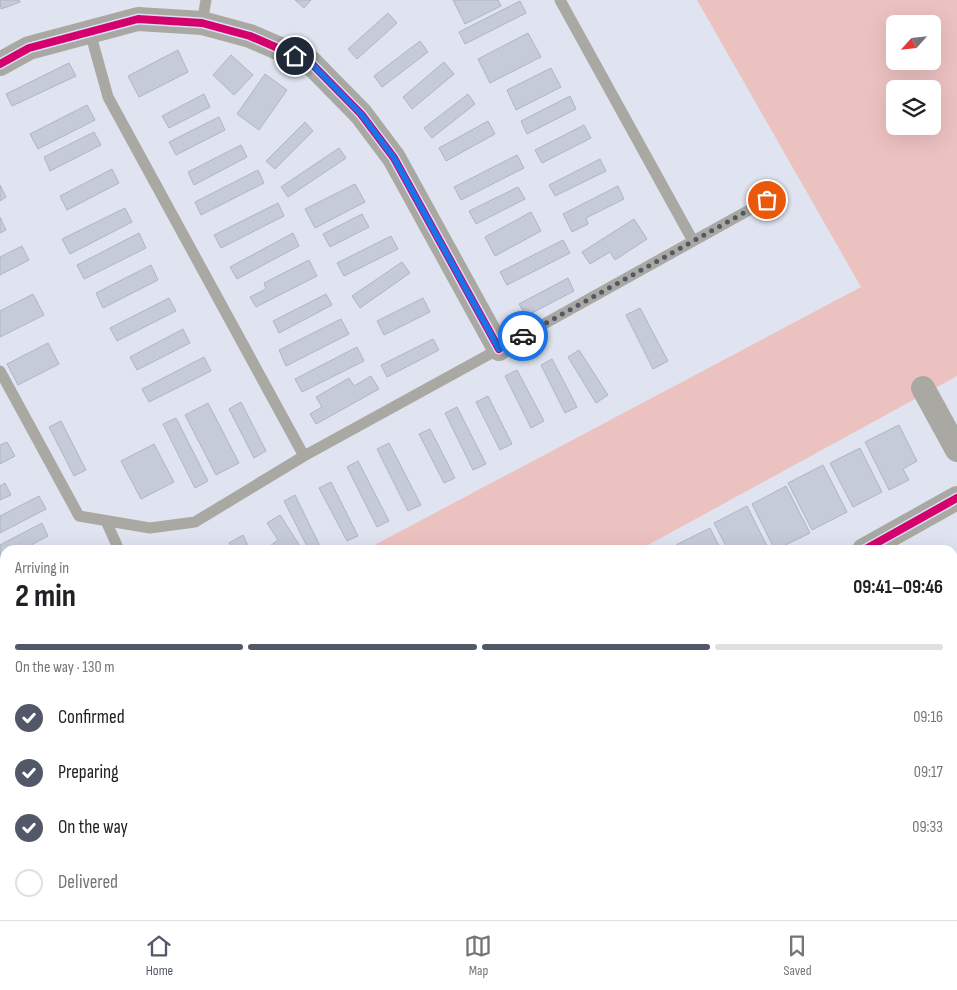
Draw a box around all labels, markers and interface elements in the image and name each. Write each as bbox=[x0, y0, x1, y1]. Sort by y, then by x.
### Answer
north arrow bbox=[886, 15, 941, 70]
map controls bbox=[886, 15, 941, 135]
pin bbox=[274, 35, 316, 77]
icon: home bbox=[281, 42, 309, 70]
button: layers bbox=[886, 80, 941, 135]
pin bbox=[746, 179, 788, 221]
icon: bag bbox=[753, 186, 781, 214]
courier bbox=[498, 311, 548, 361]
icon: car bbox=[509, 322, 537, 350]
text: Arriving in bbox=[15, 559, 69, 578]
text: 09:41–09:46 bbox=[853, 576, 943, 599]
text: 2 min bbox=[15, 577, 76, 616]
text: On the way · 130 m bbox=[15, 658, 114, 677]
icon: check bbox=[15, 704, 43, 732]
text: Confirmed bbox=[58, 706, 125, 729]
text: 09:16 bbox=[913, 708, 943, 727]
icon: check bbox=[15, 759, 43, 787]
text: Preparing bbox=[58, 761, 119, 784]
text: 09:17 bbox=[914, 763, 943, 782]
icon: check bbox=[15, 814, 43, 842]
text: On the way bbox=[58, 816, 128, 839]
text: 09:33 bbox=[912, 818, 943, 837]
text: Delivered bbox=[58, 871, 118, 894]
tab: Home bbox=[145, 932, 173, 979]
tab: Map bbox=[464, 932, 492, 979]
tab: Saved bbox=[783, 932, 811, 979]

